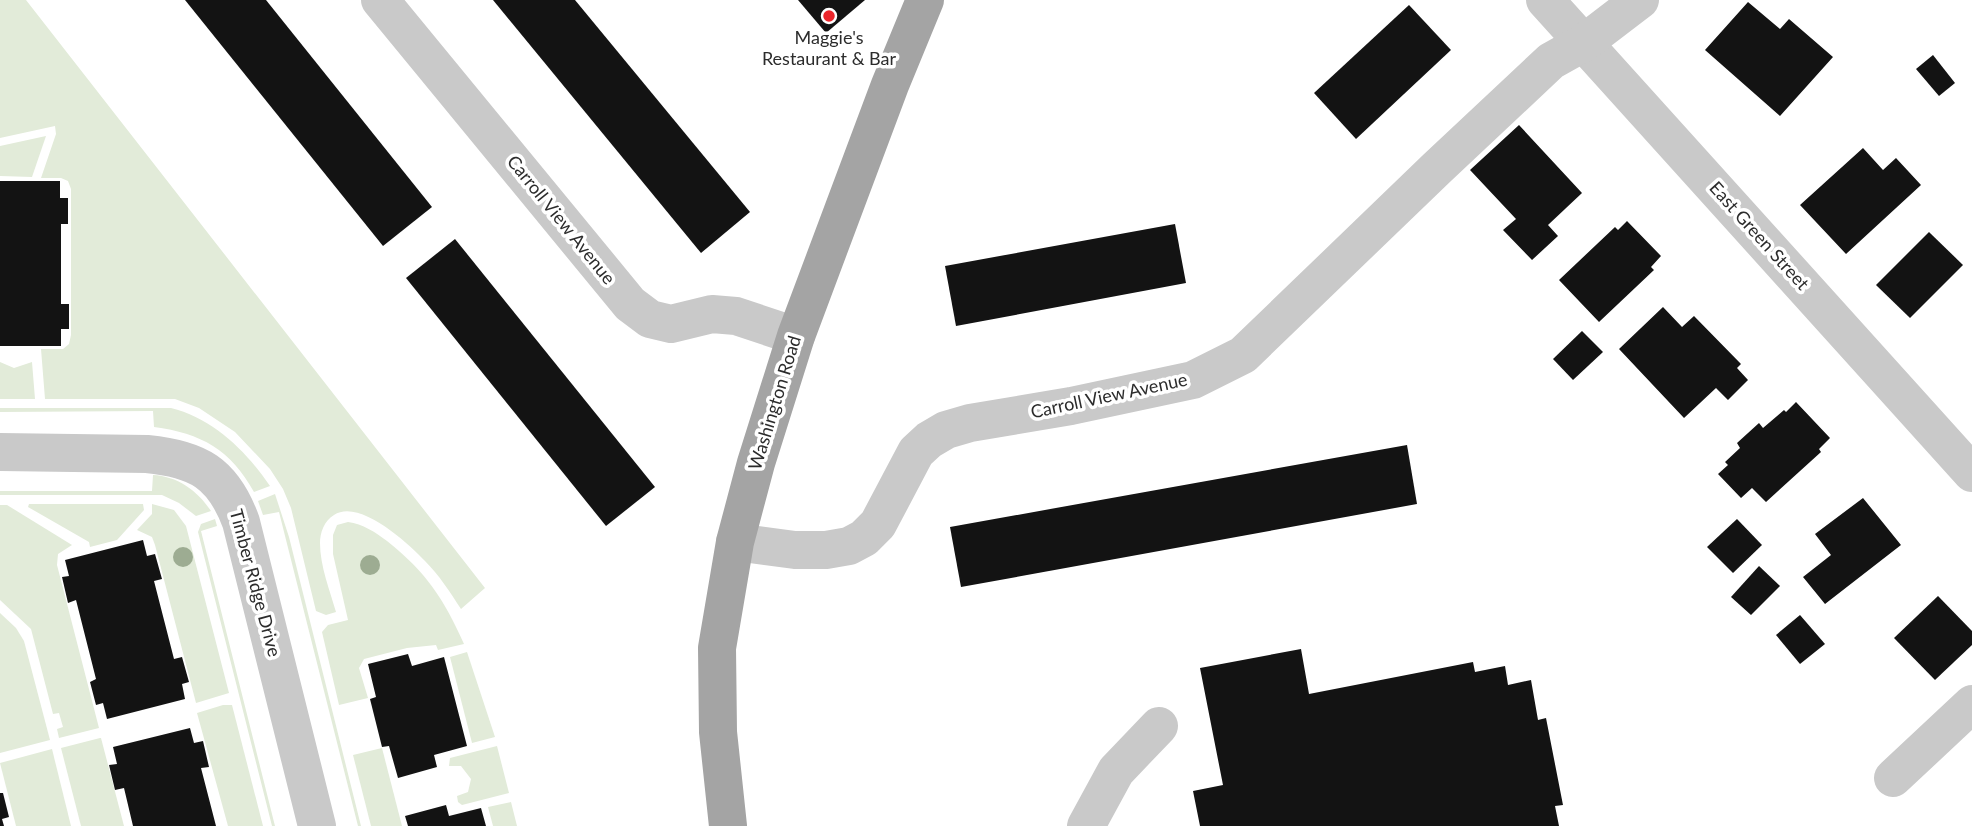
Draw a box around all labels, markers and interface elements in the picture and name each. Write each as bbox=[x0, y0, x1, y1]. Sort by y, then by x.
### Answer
marker: Maggie's Restaurant & Bar bbox=[821, 8, 837, 24]
place label: Maggie's Restaurant & Bar bbox=[762, 26, 897, 69]
street label: Carroll View Avenue bbox=[503, 150, 621, 288]
street label: East Green Street bbox=[1705, 177, 1815, 294]
street label: Washington Road bbox=[743, 333, 805, 473]
street label: Carroll View Avenue bbox=[1028, 368, 1189, 422]
street label: Timber Ridge Drive bbox=[226, 507, 286, 659]

